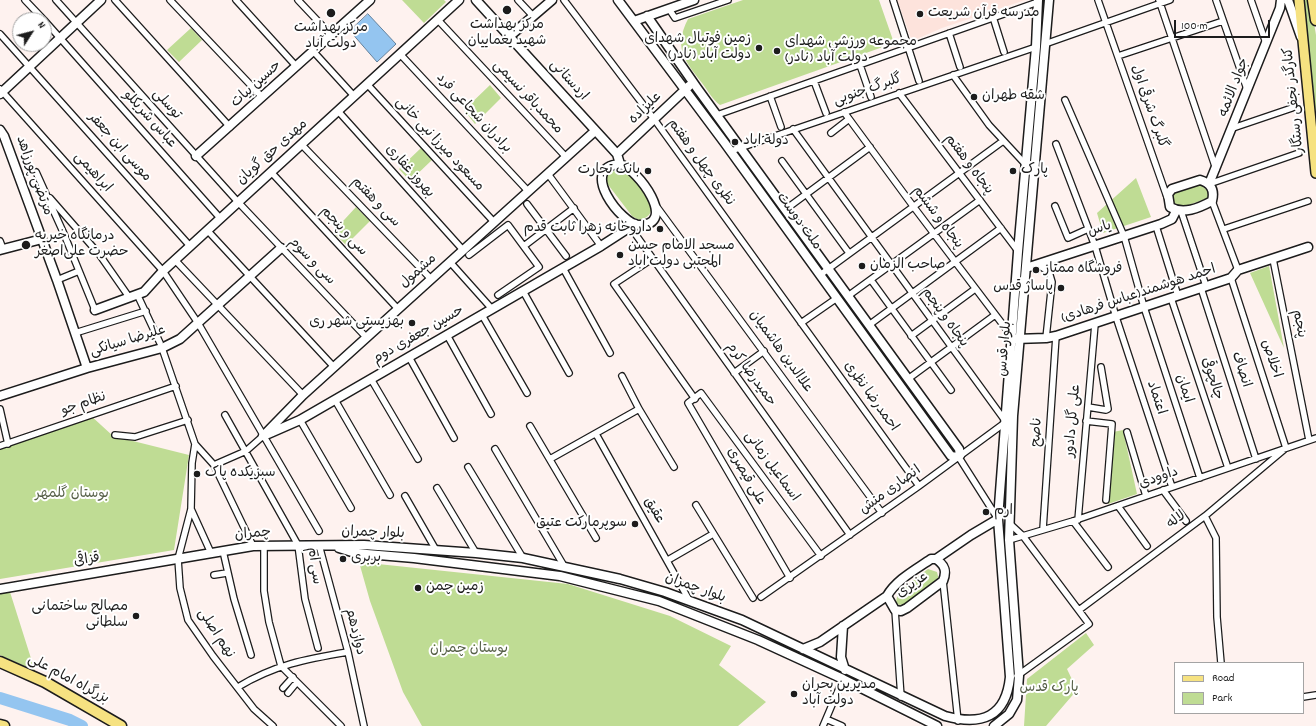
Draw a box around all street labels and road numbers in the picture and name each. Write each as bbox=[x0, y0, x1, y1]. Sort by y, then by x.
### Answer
street label: کنارگذر نجفی رستگار bbox=[1281, 46, 1309, 154]
street label: جواد الائمه bbox=[1216, 56, 1254, 120]
street label: اردستانی bbox=[545, 57, 591, 105]
street label: حسین بیات bbox=[228, 58, 286, 112]
street label: محمدباقر نسیمی bbox=[489, 58, 565, 138]
street label: گلبرگ شرقی اول bbox=[1126, 63, 1170, 151]
street label: برادران شجاعی فرد bbox=[432, 71, 514, 157]
street label: گلبرگ جنوبی bbox=[832, 71, 904, 111]
street label: توسلی bbox=[148, 86, 184, 124]
street label: عباس شریکلو bbox=[119, 88, 179, 152]
street label: علیزاده bbox=[626, 89, 666, 129]
street label: مسعود میرزا نبی خانی bbox=[391, 95, 487, 195]
street label: موسی ابن جعفر bbox=[84, 110, 154, 186]
street label: نظری چهل و هفتم bbox=[663, 116, 737, 210]
street label: مهدی حق گویان bbox=[234, 117, 312, 189]
street label: پنجاه و هفتم bbox=[940, 132, 996, 198]
street label: مرتضی پورزاهد bbox=[11, 134, 55, 218]
street label: بهروز غفاری bbox=[381, 142, 437, 202]
street label: ابراهیمی bbox=[70, 149, 114, 197]
street label: سی و هفتم bbox=[347, 174, 403, 232]
street label: پنجاه و ششم bbox=[908, 183, 966, 253]
street label: ملت دوست bbox=[772, 190, 824, 254]
street label: سی و پنجم bbox=[316, 204, 370, 260]
street label: یاس bbox=[1086, 218, 1114, 242]
street label: سی و سوم bbox=[284, 235, 338, 289]
street label: مشمول bbox=[397, 251, 441, 293]
street label: احمد هوشمند(عباس فرهادی) bbox=[1060, 262, 1218, 328]
street label: پنجاه و پنجم bbox=[917, 285, 971, 351]
street label: حسین جعفری دوم bbox=[370, 303, 468, 369]
street label: علاالدین هاشمیان bbox=[745, 308, 815, 396]
street label: پنجم bbox=[1287, 309, 1309, 339]
street label: بلوار قدس bbox=[995, 321, 1017, 377]
street label: علیرضا سیانکی bbox=[88, 323, 168, 361]
street label: اخلاص bbox=[1256, 338, 1284, 380]
street label: حمیدرضا کرم bbox=[721, 340, 779, 410]
street label: انصاف bbox=[1226, 350, 1254, 390]
street label: چالچوقی bbox=[1196, 356, 1226, 402]
street label: احمدرضا نظری bbox=[839, 359, 901, 435]
street label: ایمان bbox=[1171, 373, 1195, 405]
street label: اعتماد bbox=[1142, 379, 1168, 417]
street label: علی گل دادور bbox=[1062, 384, 1086, 458]
street label: نظام جو bbox=[59, 390, 109, 420]
street label: ناصح bbox=[1029, 417, 1047, 447]
street label: اسماعیل زمانی bbox=[740, 429, 802, 505]
street label: علی قیصری bbox=[722, 445, 768, 509]
street label: انصاری منش bbox=[857, 463, 925, 519]
street label: داوودی bbox=[1137, 464, 1181, 494]
street label: عقیق bbox=[639, 495, 667, 527]
street label: لاله bbox=[1164, 508, 1190, 534]
street label: بلوار چمران bbox=[341, 524, 405, 544]
street label: چمران bbox=[234, 525, 272, 545]
street label: سی ام bbox=[302, 546, 324, 586]
street label: قزاقی bbox=[73, 550, 101, 572]
street label: عزیزی bbox=[894, 569, 932, 603]
street label: بلوار چمران bbox=[662, 570, 728, 608]
street label: نهم اصلی bbox=[193, 606, 237, 662]
street label: دوازدهم bbox=[340, 607, 368, 657]
street label: بزرگراه امام علی bbox=[24, 652, 112, 708]

